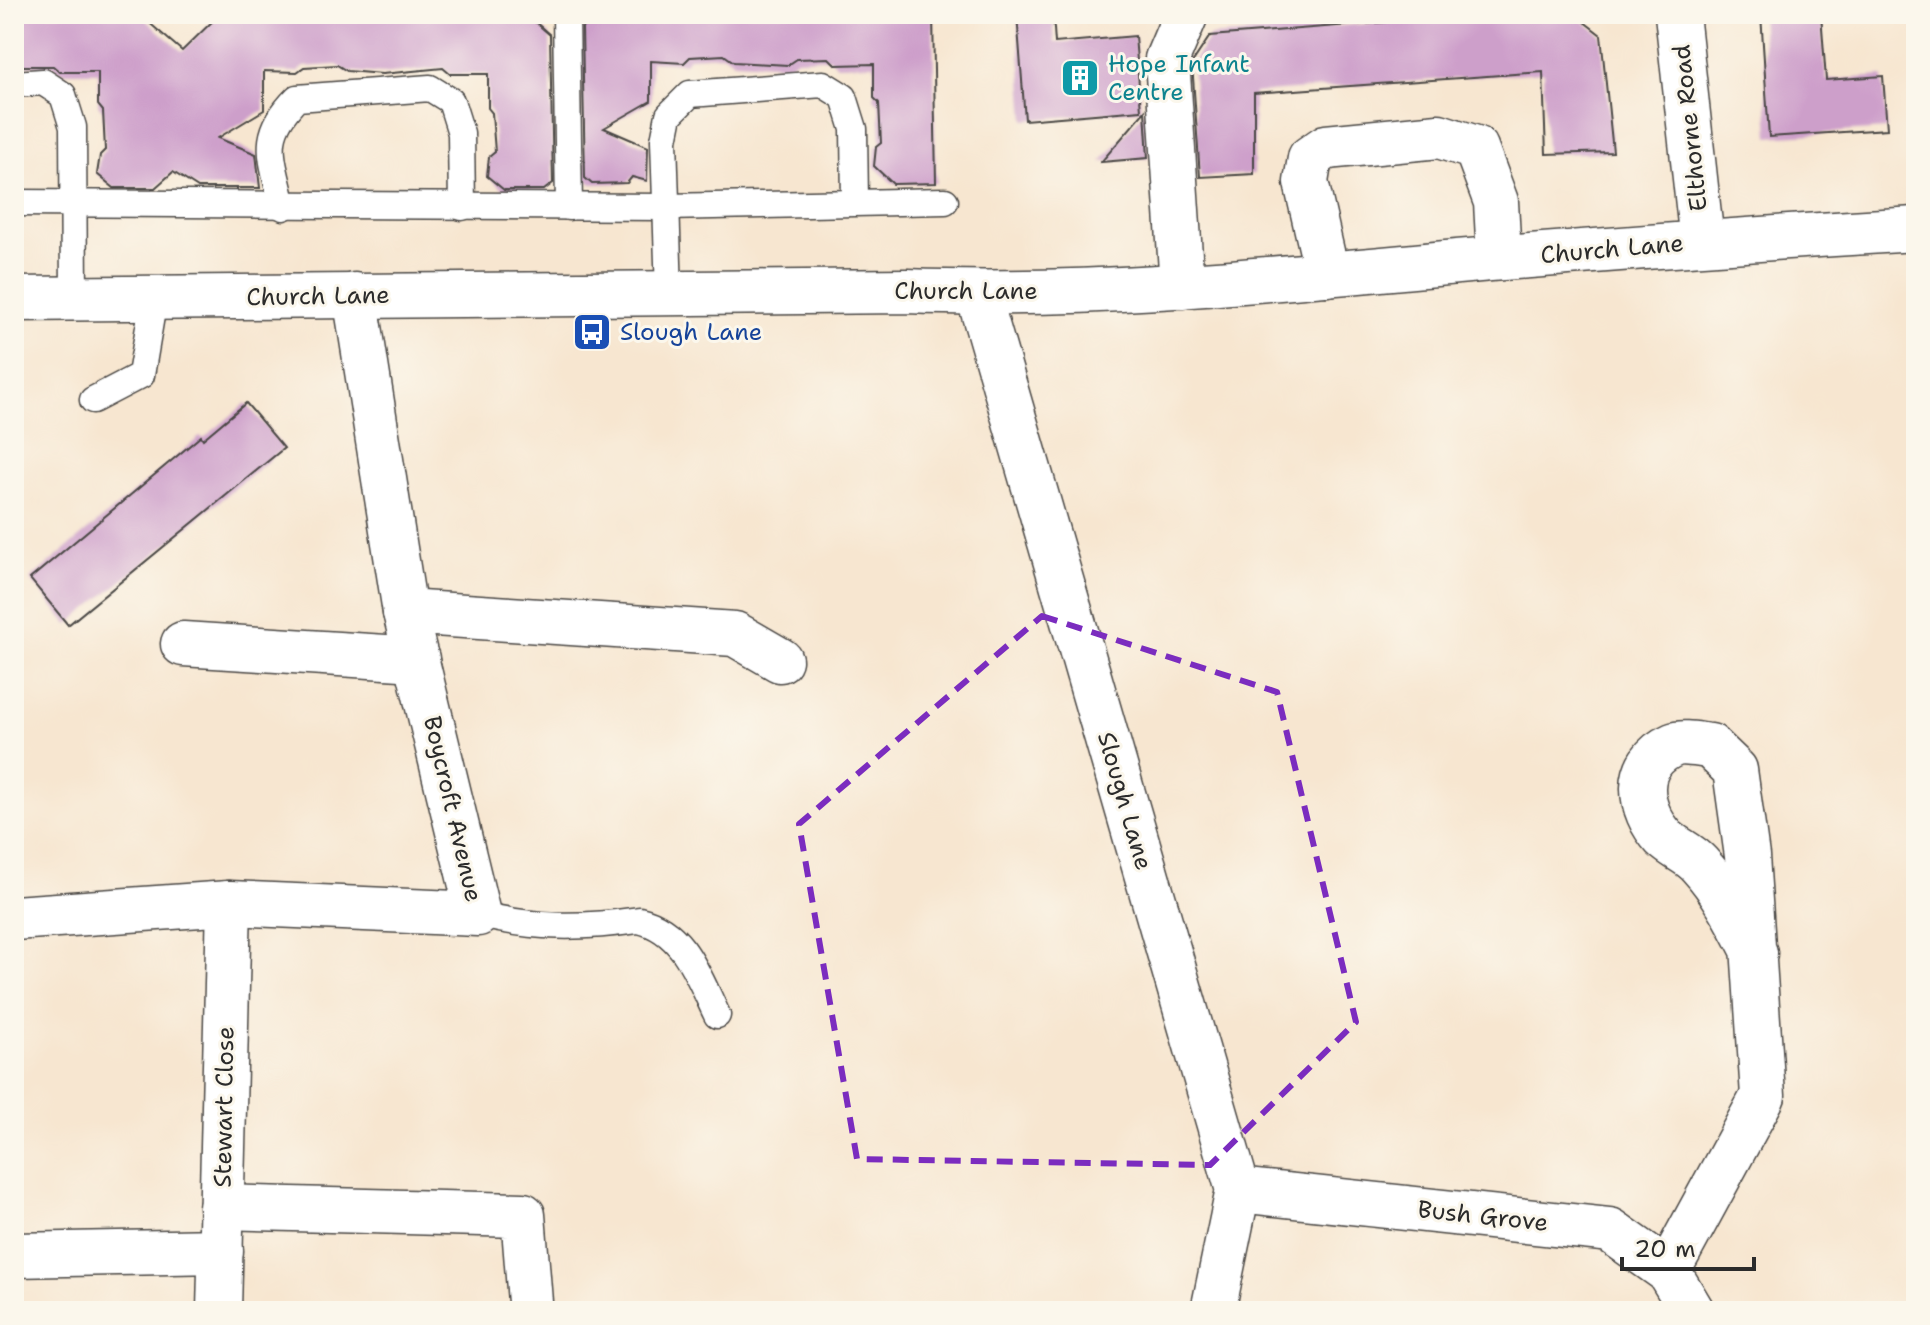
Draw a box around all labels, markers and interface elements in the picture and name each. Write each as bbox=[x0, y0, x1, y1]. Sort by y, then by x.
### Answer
street label: Elthorne Road bbox=[1665, 43, 1715, 213]
place label: Hope Infant Centre bbox=[1108, 48, 1250, 108]
building icon: Hope Infant Centre bbox=[1059, 57, 1101, 99]
street label: Church Lane bbox=[1539, 227, 1685, 271]
street label: Church Lane bbox=[894, 275, 1038, 307]
street label: Church Lane bbox=[246, 279, 390, 313]
bus stop icon: Slough Lane bbox=[571, 311, 613, 353]
place label: Slough Lane bbox=[620, 316, 762, 348]
street label: Boycroft Avenue bbox=[416, 713, 490, 905]
street label: Slough Lane bbox=[1090, 728, 1160, 874]
street label: Stewart Close bbox=[207, 1026, 241, 1188]
street label: Bush Grove bbox=[1416, 1193, 1550, 1239]
scale bar bbox=[1622, 1221, 1754, 1271]
text: 20 m bbox=[1634, 1233, 1696, 1265]

